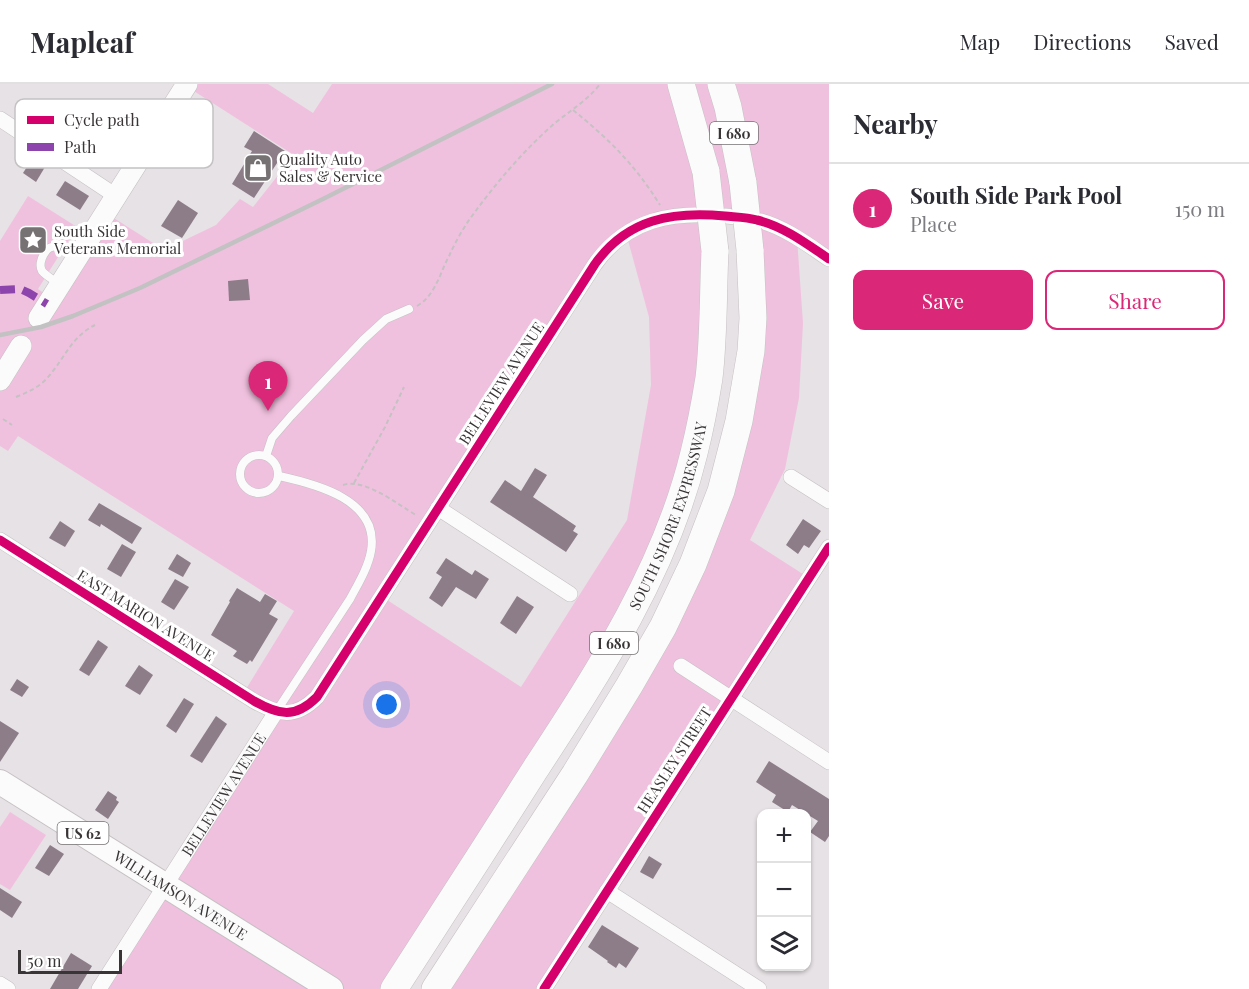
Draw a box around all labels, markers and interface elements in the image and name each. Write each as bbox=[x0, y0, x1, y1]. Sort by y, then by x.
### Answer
text: Mapleaf bbox=[30, 23, 134, 60]
text: Map bbox=[959, 27, 1000, 55]
text: Directions bbox=[1033, 27, 1131, 55]
text: Saved bbox=[1164, 27, 1219, 55]
legend bbox=[15, 99, 213, 168]
text: Nearby bbox=[853, 106, 938, 141]
text: Cycle path bbox=[64, 109, 140, 130]
road number: I 680 bbox=[710, 122, 758, 144]
text: Path bbox=[64, 136, 97, 157]
place label: Quality Auto Sales & Service bbox=[279, 149, 382, 186]
shop icon: Quality Auto Sales & Service bbox=[242, 152, 274, 184]
text: South Side Park Pool bbox=[910, 180, 1122, 210]
text: 1 bbox=[869, 195, 876, 222]
text: 150 m bbox=[1175, 195, 1225, 222]
text: Place bbox=[910, 210, 957, 237]
place label: South Side Veterans Memorial bbox=[53, 221, 181, 258]
place icon: South Side Veterans Memorial bbox=[17, 224, 49, 256]
button: Save bbox=[853, 270, 1033, 330]
button: Share bbox=[1045, 270, 1225, 330]
street label: BELLEVIEW AVENUE bbox=[454, 318, 548, 448]
pin: 1 bbox=[248, 362, 288, 411]
street label: SOUTH SHORE EXPRESSWAY bbox=[624, 420, 711, 613]
street label: EAST MARION AVENUE bbox=[74, 565, 218, 665]
road number: I 680 bbox=[590, 632, 638, 654]
your location bbox=[372, 690, 401, 719]
street label: HEASLEY STREET bbox=[632, 703, 716, 817]
street label: BELLEVIEW AVENUE bbox=[177, 729, 270, 860]
map controls bbox=[757, 809, 811, 971]
button: + bbox=[757, 809, 811, 863]
road number: US 62 bbox=[58, 822, 109, 844]
street label: WILLIAMSON AVENUE bbox=[109, 845, 251, 944]
button: − bbox=[757, 863, 811, 917]
button: layers bbox=[757, 917, 811, 971]
scale bar bbox=[18, 947, 122, 974]
text: 50 m bbox=[27, 950, 61, 971]

